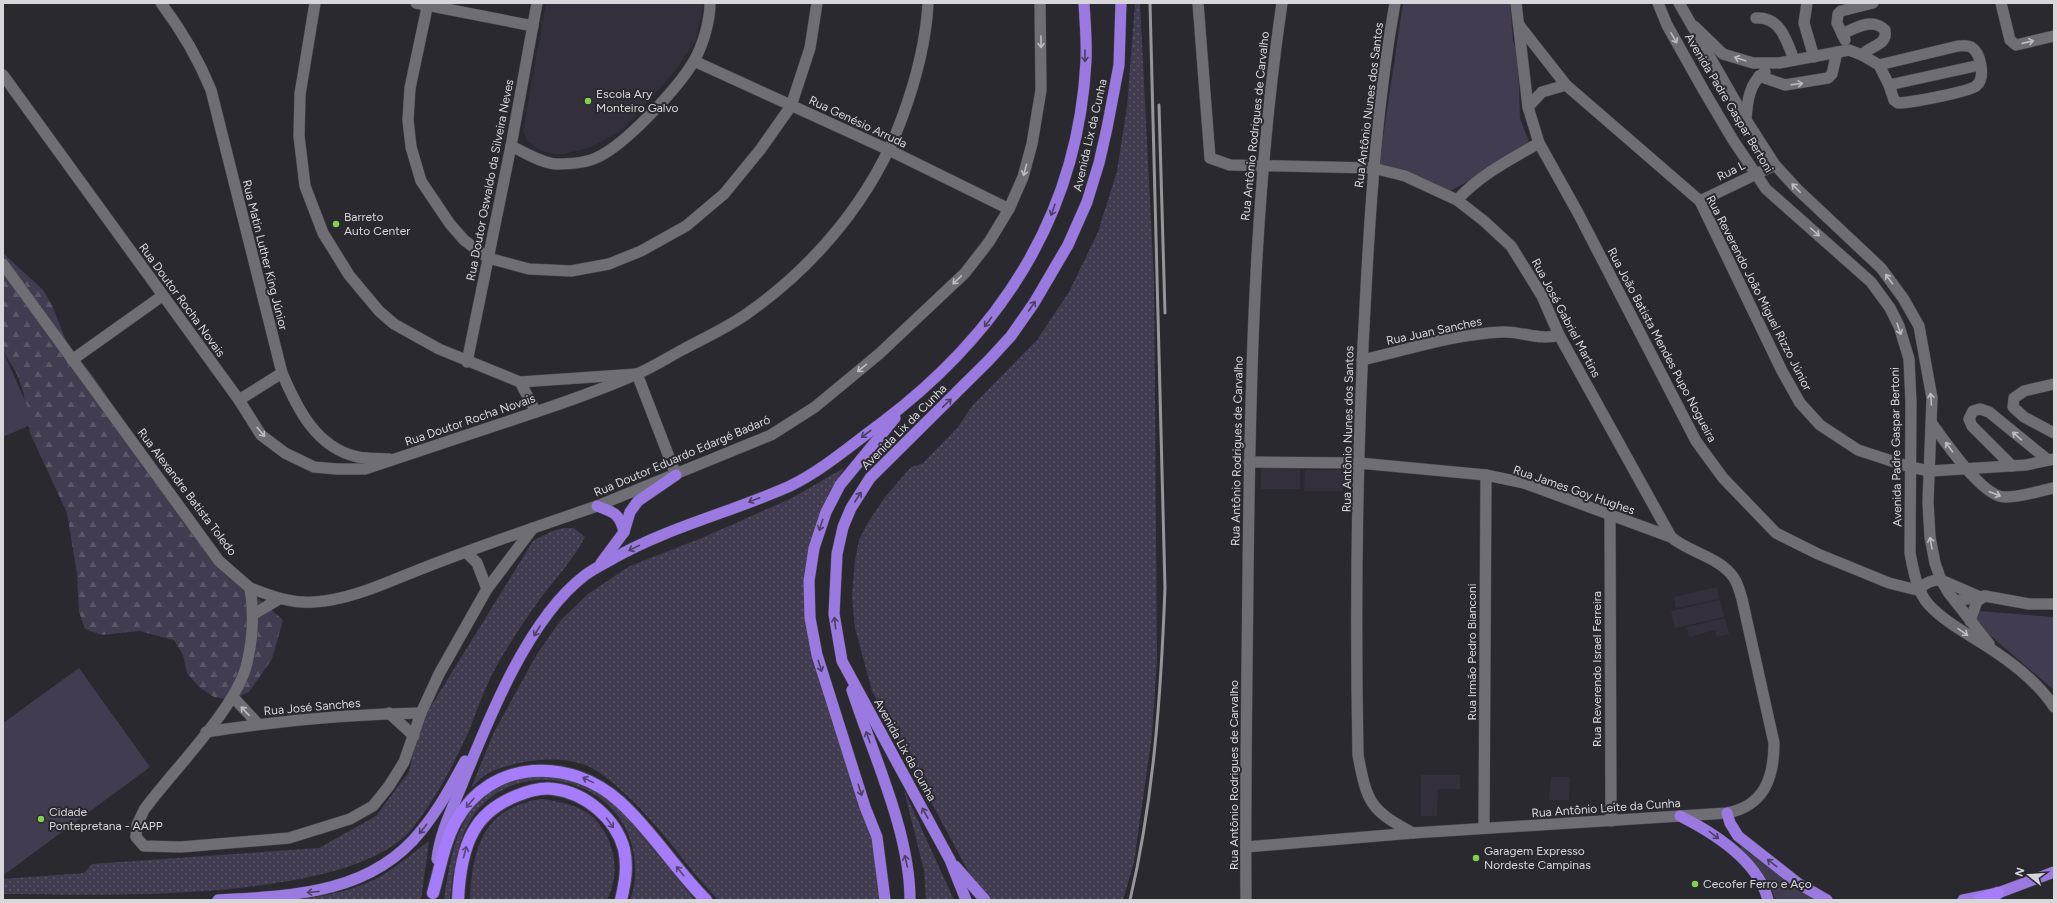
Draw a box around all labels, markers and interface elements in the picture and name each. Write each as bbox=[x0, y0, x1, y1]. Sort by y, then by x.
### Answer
street label: Rua Antônio Nunes dos Santos bbox=[1352, 21, 1386, 189]
street label: Rua Antônio Rodrigues de Carvalho bbox=[1238, 31, 1272, 221]
street label: Avenida Padre Gaspar Bertoni bbox=[1682, 31, 1776, 175]
one-way arrow bbox=[1671, 32, 1679, 44]
one-way arrow bbox=[1037, 35, 1044, 48]
one-way arrow bbox=[2021, 38, 2034, 46]
one-way arrow bbox=[1081, 49, 1089, 62]
one-way arrow bbox=[1734, 55, 1747, 62]
street label: Avenida Lix da Cunha bbox=[1070, 77, 1110, 193]
street label: Rua Doutor Oswaldo da Silveira Neves bbox=[464, 78, 517, 282]
one-way arrow bbox=[1790, 80, 1803, 88]
place label: Escola Ary Monteiro Galvo bbox=[596, 87, 679, 115]
street label: Rua Genésio Arruda bbox=[807, 93, 909, 151]
marker: Escola Ary Monteiro Galvo bbox=[583, 96, 593, 106]
street label: Rua L bbox=[1715, 158, 1748, 184]
one-way arrow bbox=[1021, 163, 1028, 176]
street label: Rua Matin Luther King Júnior bbox=[240, 178, 290, 332]
one-way arrow bbox=[1791, 183, 1801, 193]
street label: Rua Reverendo João Miguel Rizzo Júnior bbox=[1703, 193, 1815, 393]
one-way arrow bbox=[1049, 204, 1057, 216]
place label: Barreto Auto Center bbox=[344, 210, 410, 238]
marker: Barreto Auto Center bbox=[331, 219, 341, 229]
one-way arrow bbox=[1810, 228, 1820, 237]
street label: Rua Doutor Rocha Novais bbox=[136, 240, 228, 360]
street label: Rua João Batista Mendes Pupo Nogueira bbox=[1605, 245, 1719, 445]
street label: Rua José Gabriel Martins bbox=[1529, 256, 1604, 380]
one-way arrow bbox=[1885, 273, 1893, 284]
one-way arrow bbox=[952, 275, 962, 285]
one-way arrow bbox=[1028, 300, 1037, 311]
street label: Rua Juan Sanches bbox=[1385, 314, 1484, 348]
one-way arrow bbox=[984, 316, 992, 327]
one-way arrow bbox=[1896, 323, 1904, 335]
street label: Rua Antônio Nunes dos Santos bbox=[1340, 345, 1356, 512]
street label: Rua Antônio Rodrigues de Carvalho bbox=[1228, 356, 1246, 546]
one-way arrow bbox=[857, 364, 867, 373]
street label: Avenida Padre Gaspar Bertoni bbox=[1888, 367, 1904, 527]
street label: Avenida Lix da Cunha bbox=[858, 381, 950, 473]
street label: Rua Doutor Rocha Novais bbox=[403, 391, 537, 449]
one-way arrow bbox=[1928, 393, 1935, 406]
one-way arrow bbox=[941, 398, 952, 407]
street label: Rua Doutor Eduardo Edargé Badaró bbox=[592, 412, 772, 500]
street label: Rua Alexandre Batista Toledo bbox=[135, 426, 239, 558]
one-way arrow bbox=[256, 427, 265, 438]
one-way arrow bbox=[860, 430, 871, 439]
one-way arrow bbox=[2012, 432, 2023, 441]
one-way arrow bbox=[1945, 441, 1953, 452]
street label: Rua James Goy Hughes bbox=[1511, 463, 1637, 518]
one-way arrow bbox=[1989, 490, 2001, 498]
one-way arrow bbox=[854, 492, 862, 503]
one-way arrow bbox=[749, 496, 761, 504]
one-way arrow bbox=[817, 518, 825, 530]
one-way arrow bbox=[1927, 536, 1935, 549]
one-way arrow bbox=[628, 545, 640, 552]
street label: Rua Irmão Pedro Bianconi bbox=[1465, 583, 1479, 721]
street label: Rua Reverendo Israel Ferreira bbox=[1590, 591, 1604, 747]
one-way arrow bbox=[832, 617, 839, 630]
one-way arrow bbox=[532, 625, 540, 637]
one-way arrow bbox=[1957, 628, 1968, 636]
one-way arrow bbox=[817, 659, 824, 672]
street label: Rua Antônio Rodrigues de Carvalho bbox=[1227, 680, 1241, 870]
street label: Rua José Sanches bbox=[263, 696, 361, 718]
street label: Avenida Lix da Cunha bbox=[871, 696, 939, 804]
one-way arrow bbox=[241, 705, 250, 716]
one-way arrow bbox=[863, 732, 871, 744]
one-way arrow bbox=[582, 776, 594, 783]
one-way arrow bbox=[856, 784, 864, 796]
street label: Rua Antônio Leite da Cunha bbox=[1531, 796, 1681, 820]
one-way arrow bbox=[465, 798, 474, 809]
place label: Cidade Pontepretana - AAPP bbox=[49, 805, 163, 833]
one-way arrow bbox=[921, 807, 928, 819]
marker: Cidade Pontepretana - AAPP bbox=[36, 814, 46, 824]
one-way arrow bbox=[606, 818, 614, 829]
one-way arrow bbox=[418, 823, 427, 834]
one-way arrow bbox=[1709, 830, 1720, 839]
place label: Garagem Expresso Nordeste Campinas bbox=[1484, 844, 1591, 872]
one-way arrow bbox=[462, 846, 470, 859]
marker: Garagem Expresso Nordeste Campinas bbox=[1471, 853, 1481, 863]
one-way arrow bbox=[901, 855, 909, 868]
north arrow bbox=[2009, 855, 2049, 895]
one-way arrow bbox=[1766, 858, 1777, 867]
one-way arrow bbox=[675, 865, 684, 876]
text: N bbox=[2012, 866, 2027, 878]
place label: Cecofer Ferro e Aço bbox=[1703, 877, 1812, 891]
marker: Cecofer Ferro e Aço bbox=[1690, 879, 1700, 889]
one-way arrow bbox=[307, 888, 320, 895]

